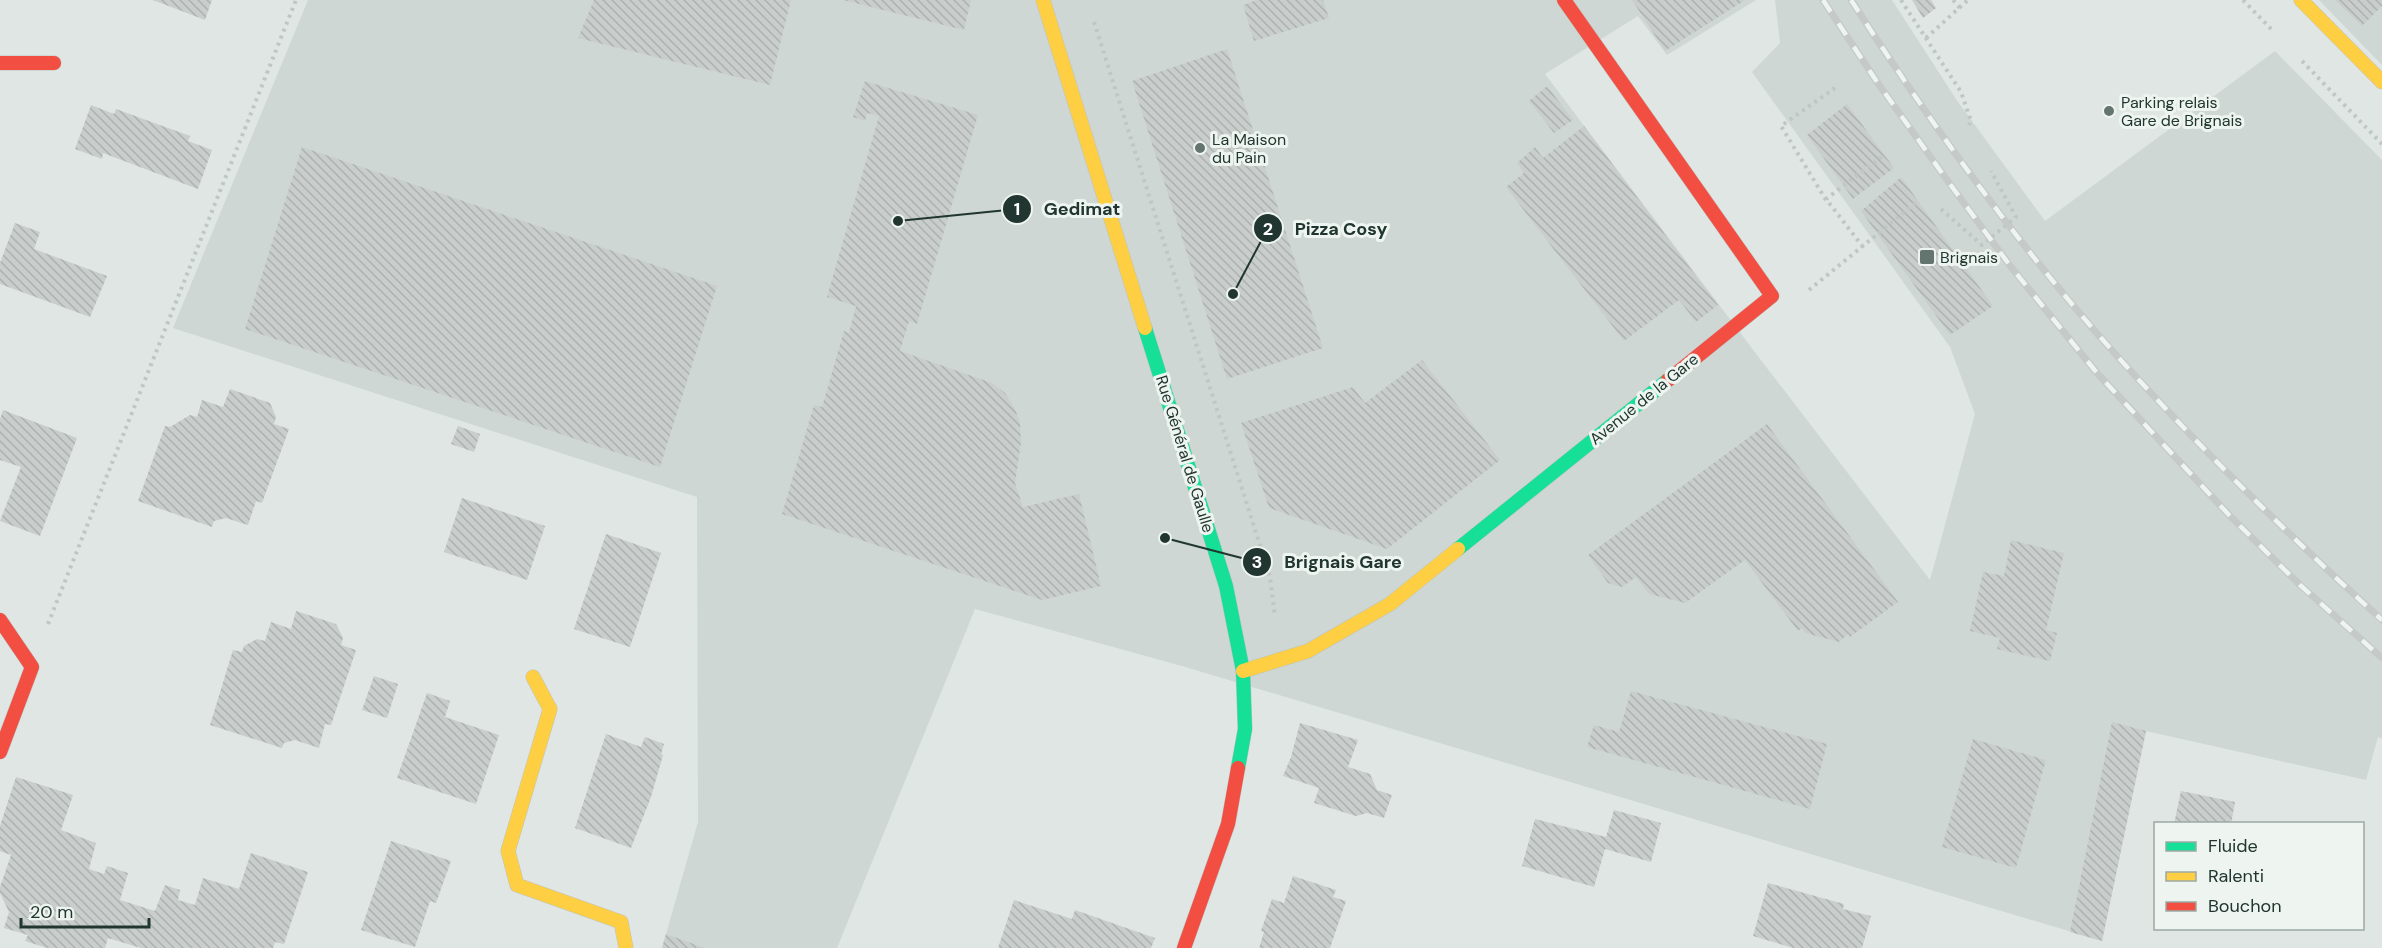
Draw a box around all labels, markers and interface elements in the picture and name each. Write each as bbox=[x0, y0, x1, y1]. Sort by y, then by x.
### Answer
place label: Parking relais Gare de Brignais bbox=[2121, 92, 2242, 131]
marker: Parking relais Gare de Brignais bbox=[2102, 104, 2116, 118]
place label: La Maison du Pain bbox=[1212, 129, 1286, 168]
marker: La Maison du Pain bbox=[1193, 141, 1207, 155]
callout: Gedimat bbox=[1002, 191, 1132, 227]
text: 1 bbox=[1014, 197, 1020, 221]
text: Gedimat bbox=[1044, 197, 1120, 221]
callout: Pizza Cosy bbox=[1253, 210, 1399, 246]
text: 2 bbox=[1263, 217, 1273, 241]
text: Pizza Cosy bbox=[1295, 217, 1387, 241]
place label: Brignais bbox=[1940, 247, 1998, 268]
marker: Brignais bbox=[1918, 248, 1936, 266]
street label: Avenue de la Gare bbox=[1585, 349, 1703, 449]
street label: Rue Général de Gaulle bbox=[1151, 373, 1219, 535]
callout: Brignais Gare bbox=[1242, 544, 1414, 580]
text: 3 bbox=[1252, 550, 1262, 574]
text: Brignais Gare bbox=[1284, 550, 1402, 574]
legend bbox=[2154, 822, 2364, 930]
text: Fluide bbox=[2208, 834, 2258, 858]
text: Ralenti bbox=[2208, 864, 2264, 888]
scale bar bbox=[21, 891, 148, 929]
text: Bouchon bbox=[2208, 894, 2282, 918]
text: 20 m bbox=[30, 900, 73, 924]

